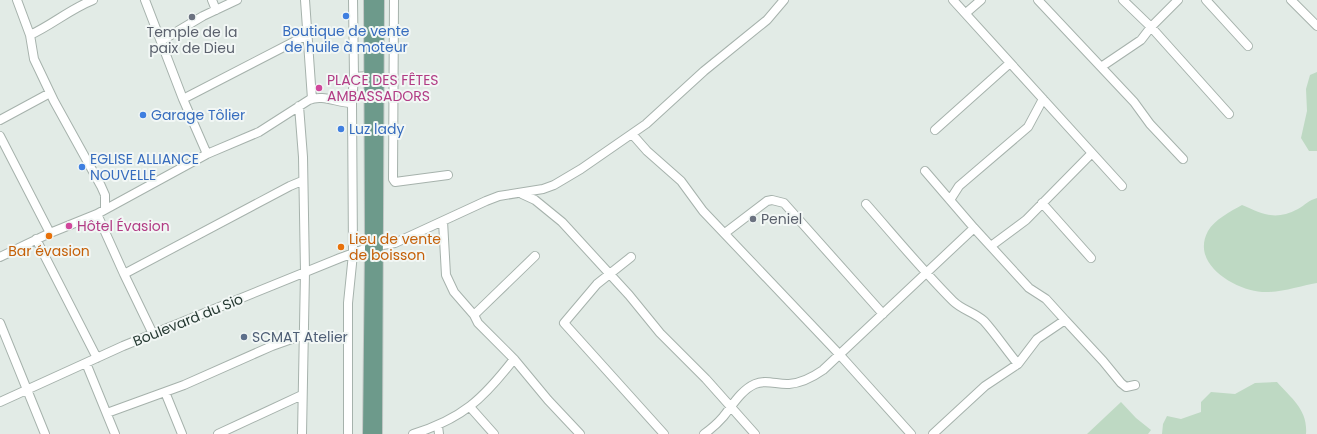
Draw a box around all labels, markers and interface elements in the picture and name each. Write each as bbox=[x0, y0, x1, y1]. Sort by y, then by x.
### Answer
marker: Boutique de vente de huile à moteur bbox=[341, 11, 351, 21]
marker: Temple de la paix de Dieu bbox=[187, 12, 197, 22]
place label: Boutique de vente de huile à moteur bbox=[282, 21, 410, 57]
place label: Temple de la paix de Dieu bbox=[147, 22, 237, 58]
place label: PLACE DES FÊTES AMBASSADORS bbox=[327, 70, 439, 106]
marker: PLACE DES FÊTES AMBASSADORS bbox=[314, 83, 324, 93]
place label: Garage Tôlier bbox=[151, 105, 245, 125]
marker: Garage Tôlier bbox=[138, 110, 148, 120]
place label: Luz lady bbox=[349, 119, 404, 139]
marker: Luz lady bbox=[336, 124, 346, 134]
place label: EGLISE ALLIANCE NOUVELLE bbox=[90, 149, 199, 185]
marker: EGLISE ALLIANCE NOUVELLE bbox=[77, 162, 87, 172]
place label: Peniel bbox=[761, 209, 802, 229]
marker: Peniel bbox=[748, 214, 758, 224]
place label: Hôtel Évasion bbox=[77, 216, 170, 236]
marker: Hôtel Évasion bbox=[64, 221, 74, 231]
place label: Lieu de vente de boisson bbox=[349, 229, 441, 265]
marker: Bar évasion bbox=[44, 231, 54, 241]
place label: Bar évasion bbox=[8, 241, 90, 261]
marker: Lieu de vente de boisson bbox=[336, 242, 346, 252]
street label: Boulevard du Sio bbox=[130, 289, 246, 351]
place label: SCMAT Atelier bbox=[252, 327, 348, 347]
marker: SCMAT Atelier bbox=[239, 332, 249, 342]

